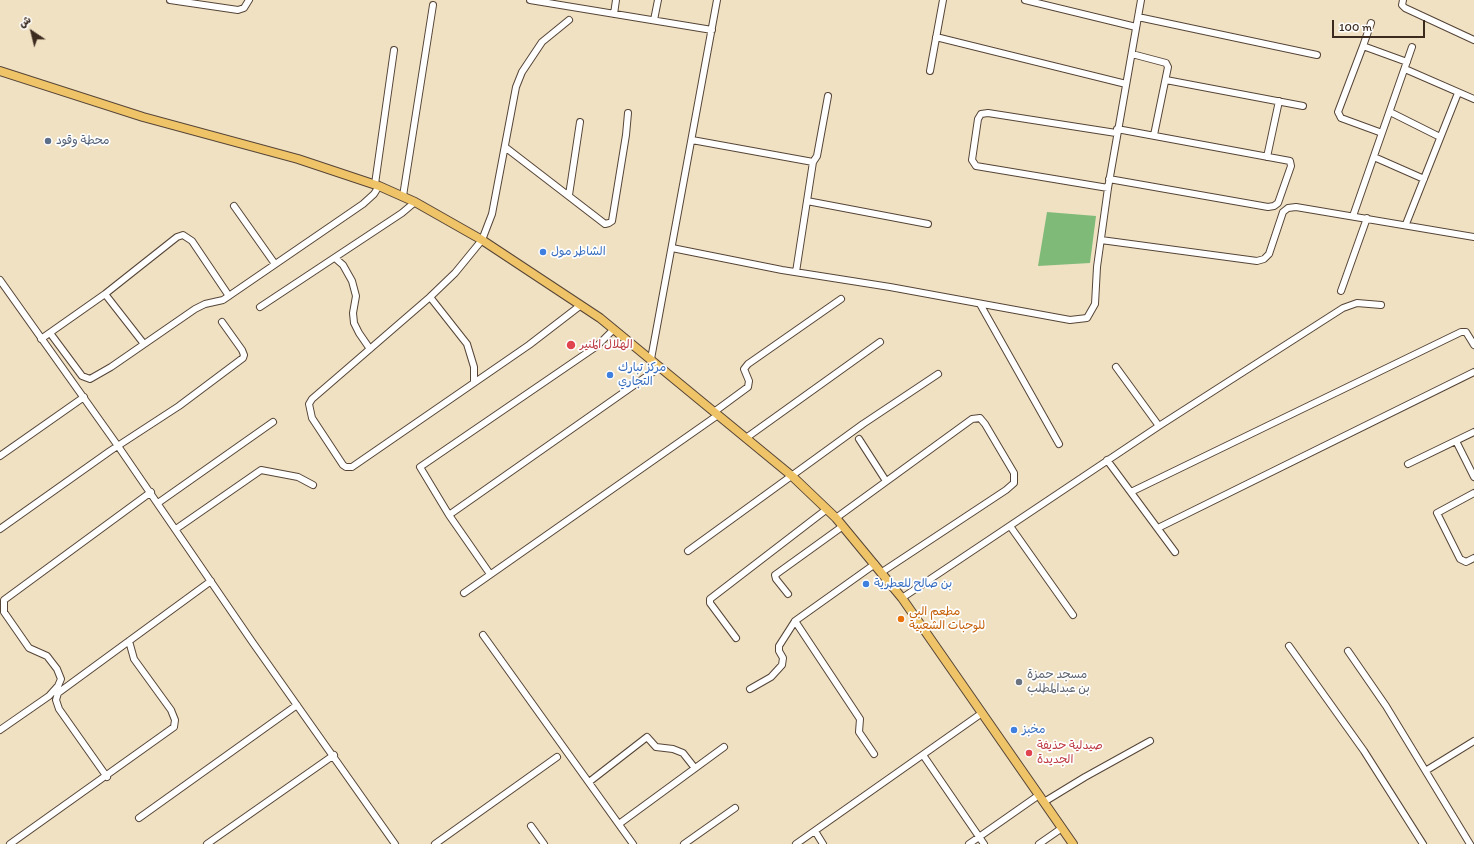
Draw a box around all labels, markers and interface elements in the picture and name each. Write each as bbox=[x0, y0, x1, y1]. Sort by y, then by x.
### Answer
north arrow bbox=[12, 12, 52, 52]
scale bar bbox=[1334, 12, 1427, 38]
text: ش bbox=[16, 13, 34, 31]
text: 100 m bbox=[1339, 20, 1372, 34]
place label: محطة وقود bbox=[56, 134, 110, 148]
marker: محطة وقود bbox=[43, 136, 53, 146]
place label: الشاطر مول bbox=[551, 245, 606, 259]
marker: الشاطر مول bbox=[538, 247, 548, 257]
place label: الهلال المنير bbox=[580, 338, 633, 352]
marker: الهلال المنير bbox=[565, 339, 577, 351]
place label: مركز تبارك التجاري bbox=[618, 361, 666, 389]
marker: مركز تبارك التجاري bbox=[605, 370, 615, 380]
place label: بن صالح للعطرية bbox=[874, 577, 952, 591]
marker: بن صالح للعطرية bbox=[861, 579, 871, 589]
place label: مطعم البي للوحبات الشعبية bbox=[909, 605, 985, 633]
marker: مطعم البي للوحبات الشعبية bbox=[896, 614, 906, 624]
place label: مسجد حمزة بن عبدالمطلب bbox=[1027, 668, 1090, 696]
marker: مسجد حمزة بن عبدالمطلب bbox=[1014, 677, 1024, 687]
place label: مخبز bbox=[1022, 723, 1045, 737]
marker: مخبز bbox=[1009, 725, 1019, 735]
place label: صيدلية حذيفة الجديدة bbox=[1037, 739, 1103, 767]
marker: صيدلية حذيفة الجديدة bbox=[1024, 748, 1034, 758]

